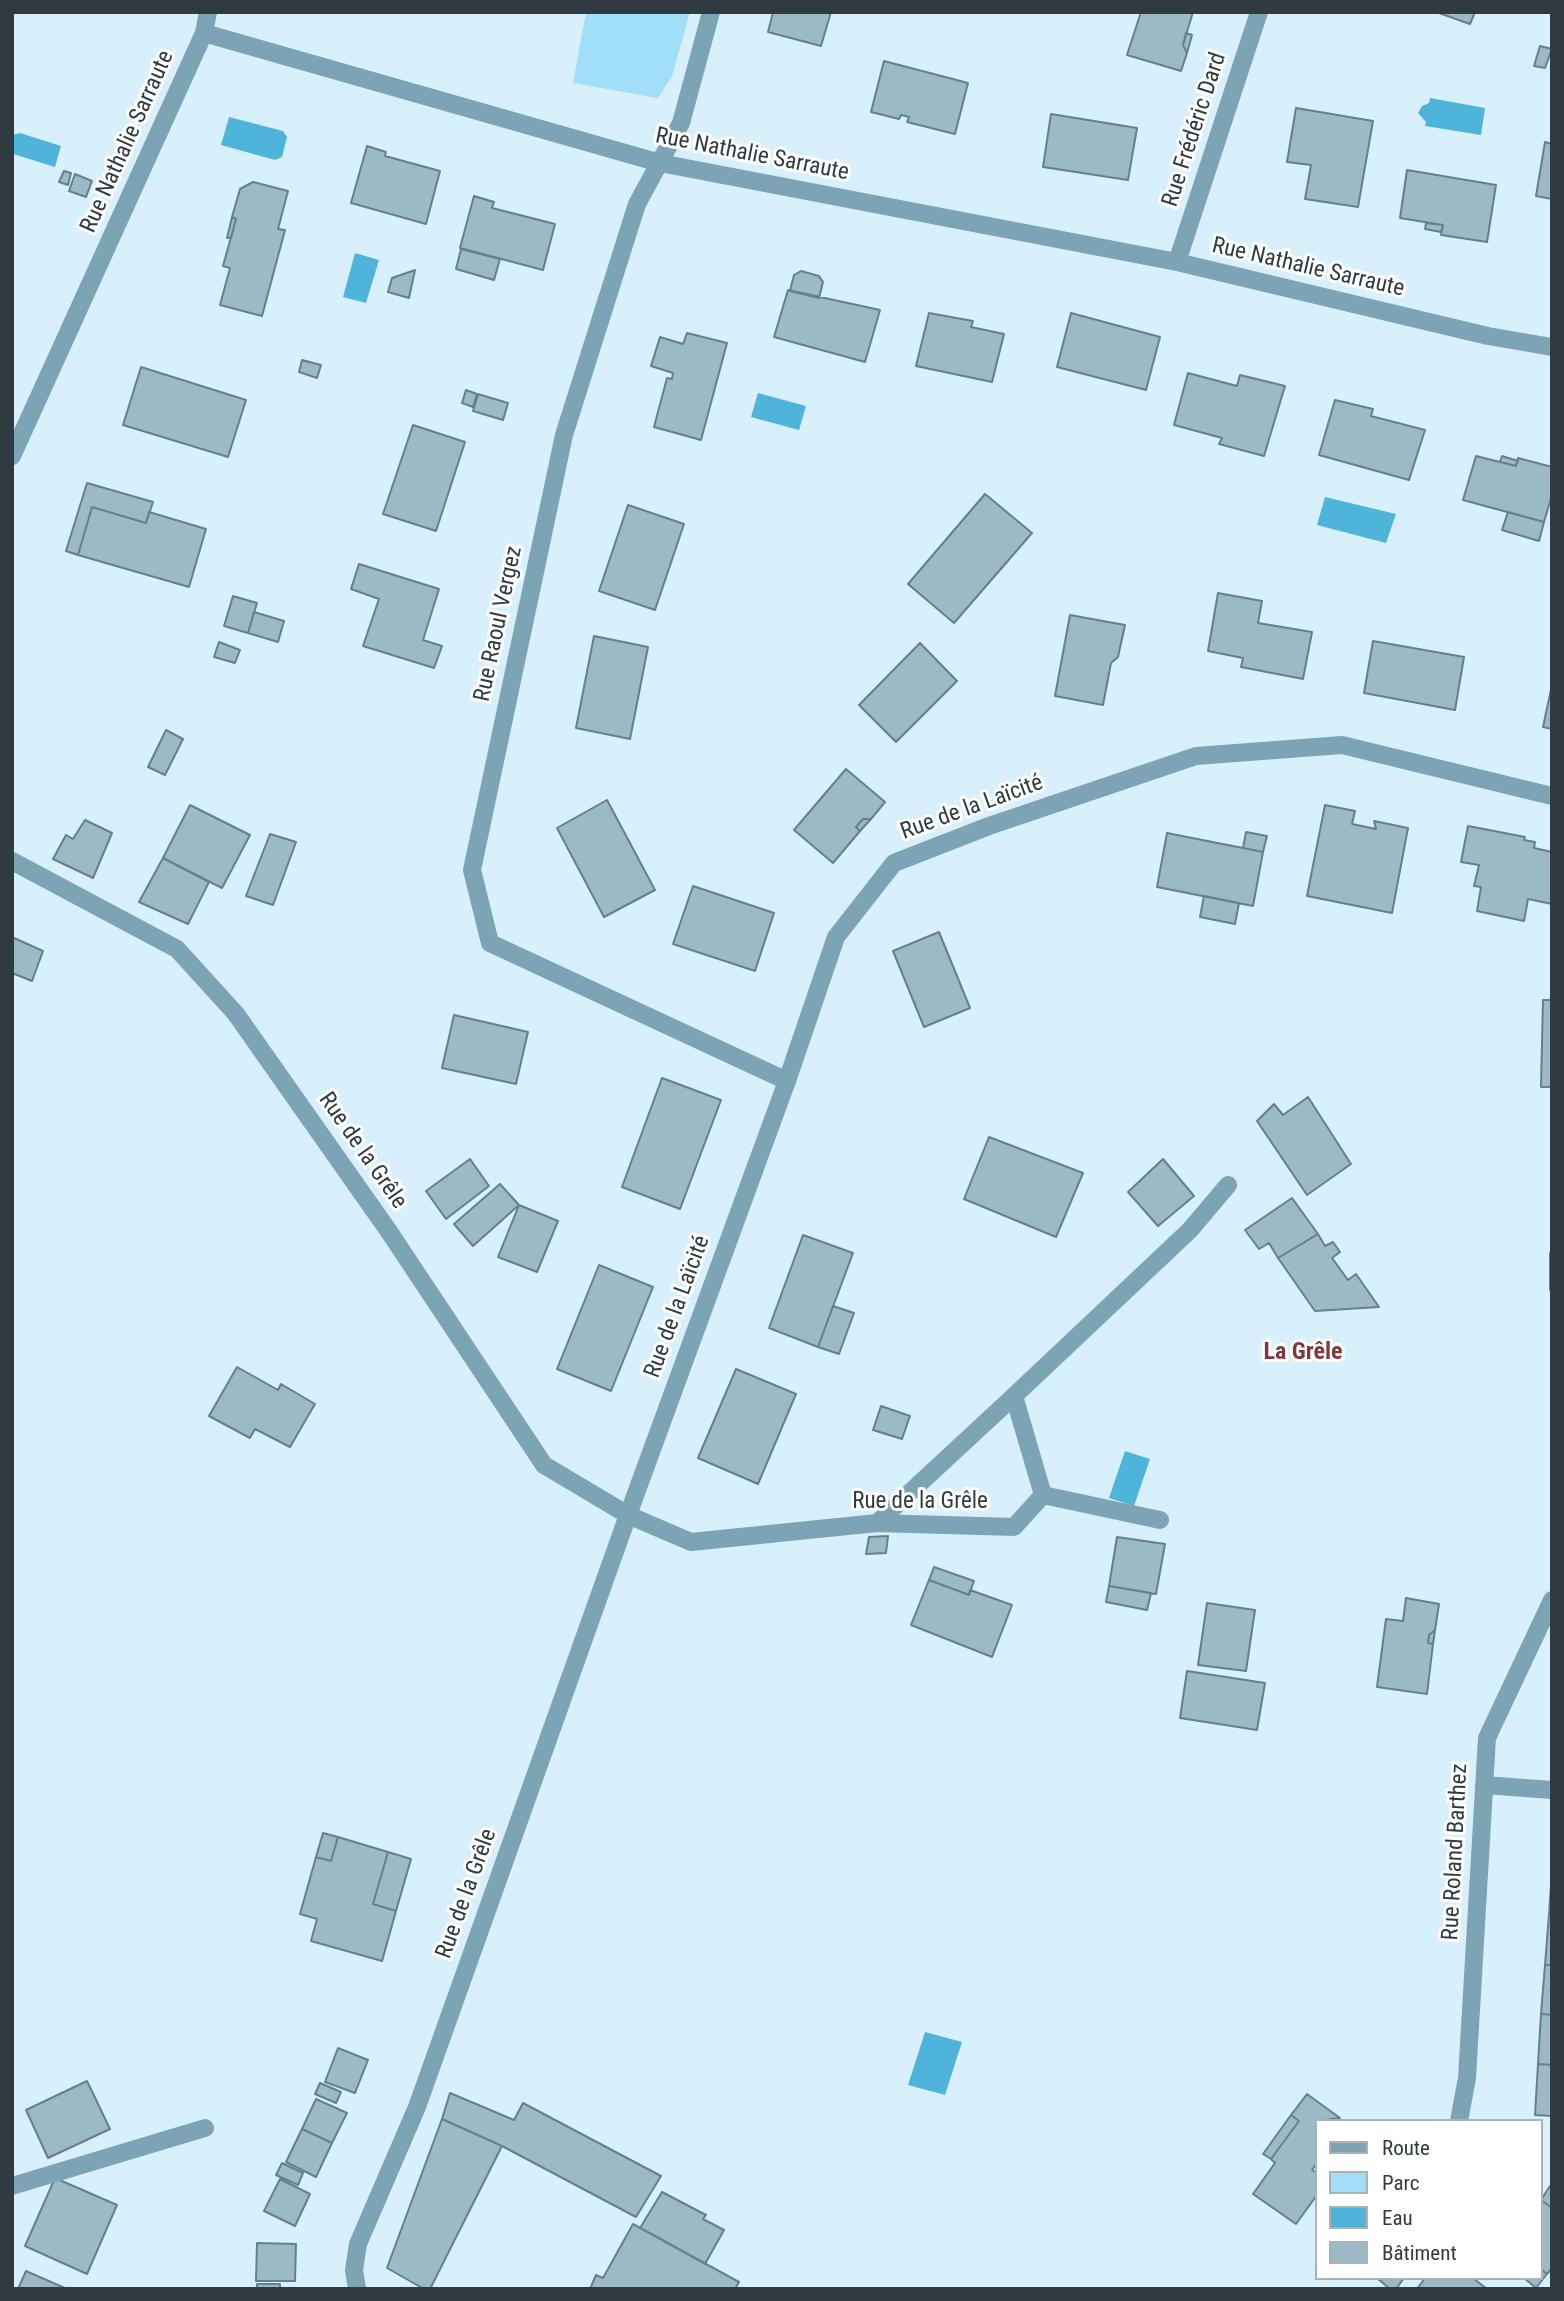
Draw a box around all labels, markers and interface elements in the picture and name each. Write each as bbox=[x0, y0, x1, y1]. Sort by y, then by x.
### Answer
street label: Rue Nathalie Sarraute bbox=[75, 47, 181, 237]
street label: Rue Frédéric Dard bbox=[1157, 49, 1233, 211]
street label: Rue Nathalie Sarraute bbox=[653, 123, 851, 187]
street label: Rue Nathalie Sarraute bbox=[1209, 232, 1407, 304]
street label: Rue Raoul Vergez bbox=[469, 544, 529, 704]
street label: Rue de la Laïcité bbox=[897, 770, 1047, 846]
street label: Rue de la Grêle bbox=[312, 1088, 412, 1214]
street label: Rue de la Laïcité bbox=[640, 1232, 716, 1382]
district label: La Grêle bbox=[1263, 1339, 1343, 1367]
street label: Rue de la Grêle bbox=[852, 1488, 988, 1516]
street label: Rue Roland Barthez bbox=[1438, 1763, 1474, 1941]
street label: Rue de la Grêle bbox=[431, 1826, 503, 1962]
legend bbox=[1316, 2119, 1543, 2280]
text: Route bbox=[1382, 2136, 1430, 2160]
text: Parc bbox=[1382, 2171, 1420, 2195]
text: Eau bbox=[1382, 2206, 1413, 2230]
text: Bâtiment bbox=[1382, 2241, 1457, 2265]

